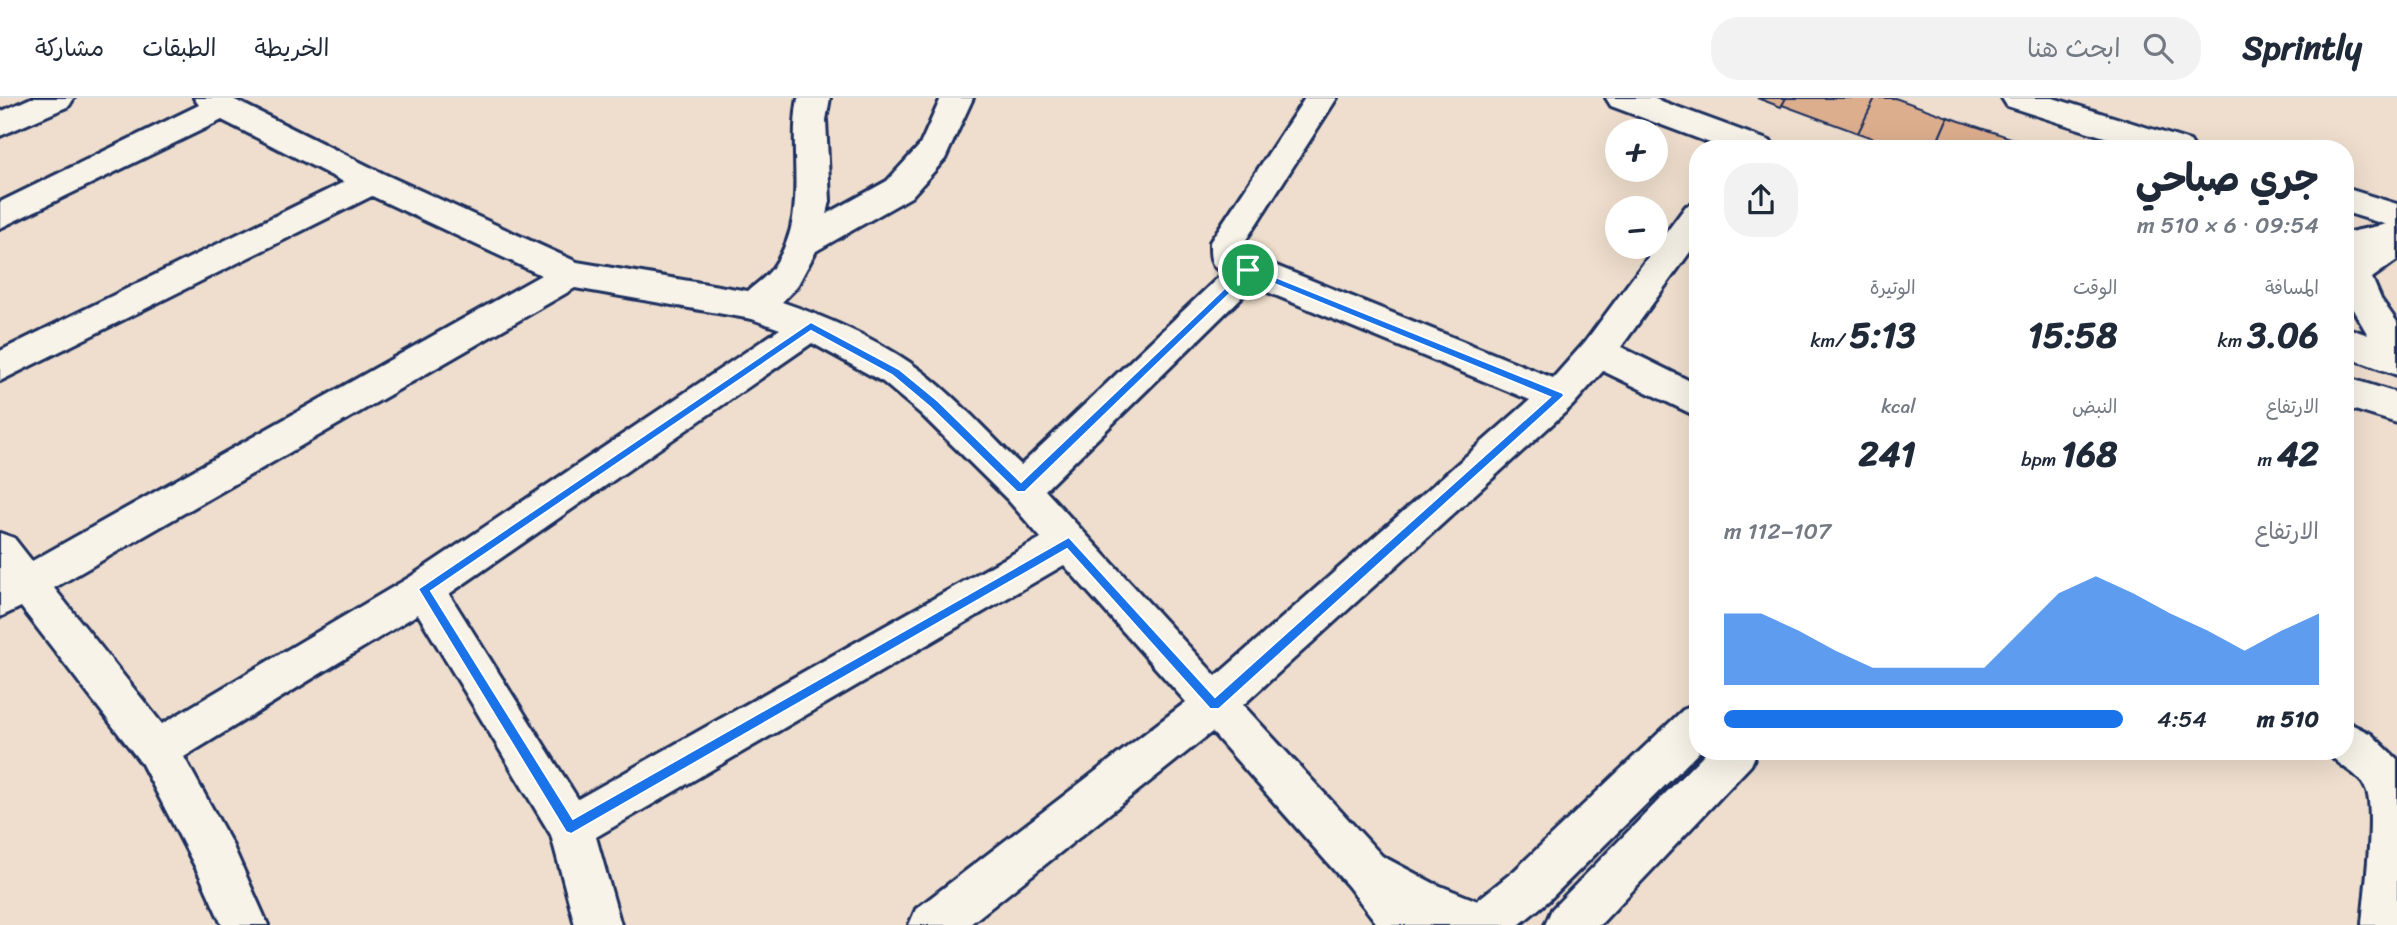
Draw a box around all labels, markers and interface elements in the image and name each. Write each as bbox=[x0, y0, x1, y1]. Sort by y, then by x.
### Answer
search box bbox=[1711, 17, 2201, 80]
text: Sprintly bbox=[2243, 19, 2362, 77]
text: ابحث هنا bbox=[2027, 25, 2121, 71]
text: مشاركة bbox=[35, 27, 104, 69]
text: الطبقات bbox=[142, 27, 217, 69]
text: الخريطة bbox=[255, 27, 329, 69]
icon: search bbox=[2139, 29, 2177, 67]
map controls bbox=[1605, 119, 1668, 259]
button: + bbox=[1605, 119, 1668, 182]
text: جري صباحي bbox=[2136, 145, 2319, 212]
button: share bbox=[1724, 163, 1798, 237]
button: − bbox=[1605, 196, 1668, 259]
text: 09:54 · 6 × 510 m bbox=[2137, 205, 2319, 246]
pin bbox=[1218, 240, 1278, 300]
icon: arrive bbox=[1229, 251, 1267, 289]
text: الوتيرة bbox=[1870, 271, 1916, 304]
text: الوقت bbox=[2073, 271, 2117, 304]
text: المسافة bbox=[2265, 271, 2319, 304]
text: 5:13 bbox=[1849, 304, 1916, 366]
text: 15:58 bbox=[2028, 304, 2117, 366]
text: 3.06 bbox=[2247, 304, 2319, 366]
text: /km bbox=[1810, 324, 1849, 357]
text: km bbox=[2218, 324, 2247, 357]
text: kcal bbox=[1881, 390, 1916, 423]
text: النبض bbox=[2072, 390, 2117, 423]
text: الارتفاع bbox=[2266, 390, 2319, 423]
text: 241 bbox=[1859, 423, 1916, 485]
text: 168 bbox=[2061, 423, 2117, 485]
text: 42 bbox=[2277, 423, 2319, 485]
text: bpm bbox=[2021, 443, 2061, 476]
text: m bbox=[2257, 443, 2277, 476]
text: 107–112 m bbox=[1724, 511, 1831, 552]
text: الارتفاع bbox=[2255, 511, 2319, 552]
text: 4:54 bbox=[2157, 699, 2207, 740]
text: 510 m bbox=[2257, 699, 2319, 740]

